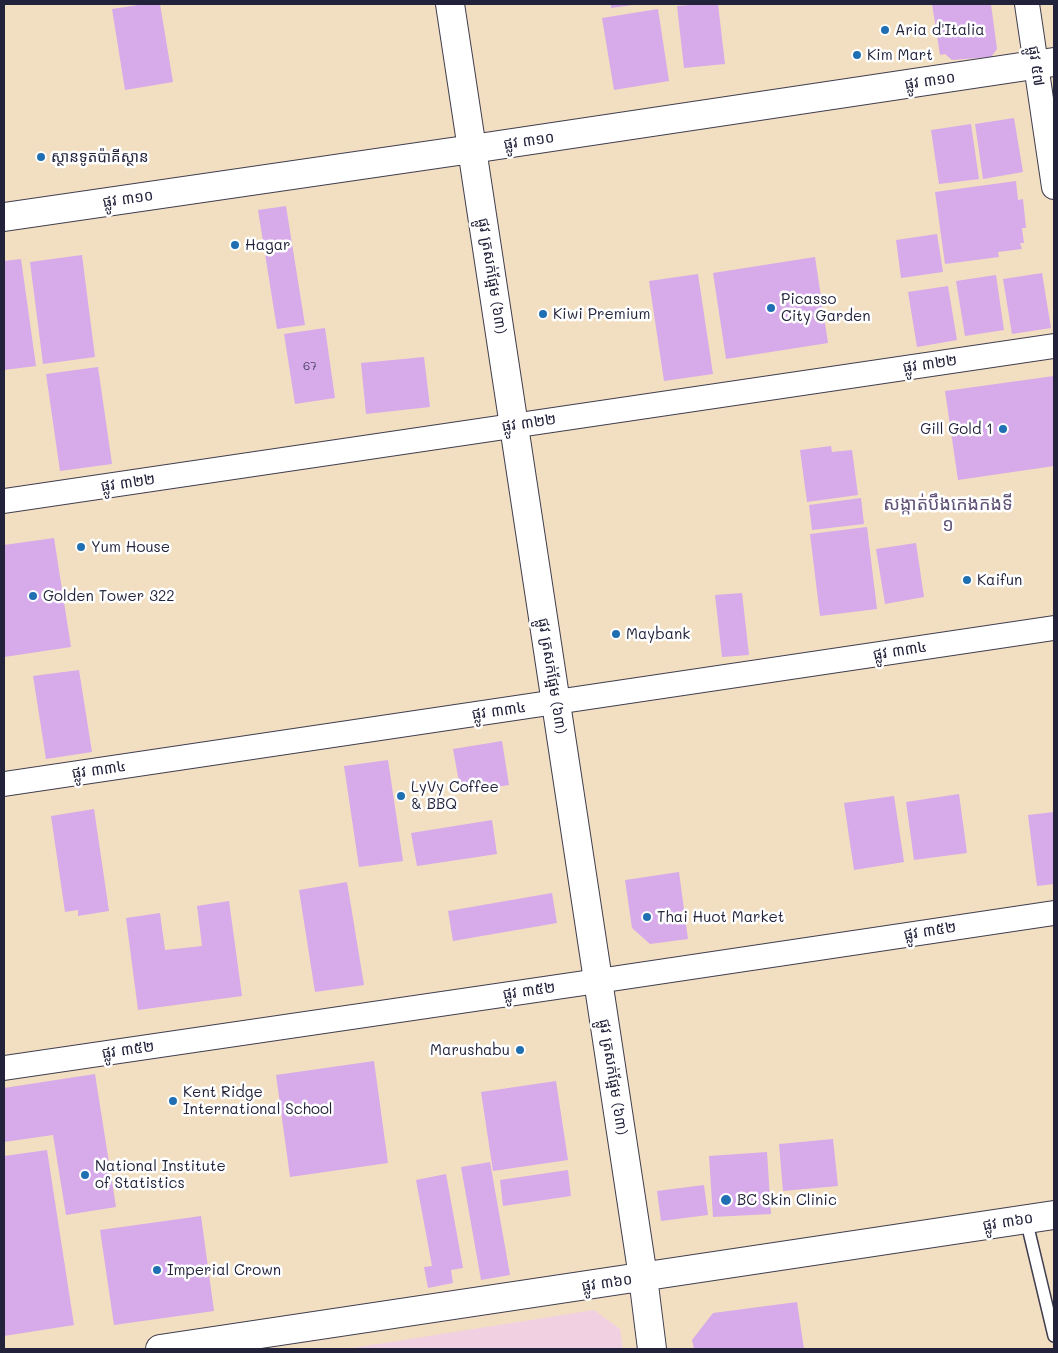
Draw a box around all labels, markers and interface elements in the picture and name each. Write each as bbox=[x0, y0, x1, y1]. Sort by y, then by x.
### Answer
place label: Aria d'Italia bbox=[895, 21, 985, 39]
marker: Aria d'Italia bbox=[879, 24, 891, 36]
street label: ផ្លូវ ៥៧ bbox=[1024, 45, 1048, 87]
place label: Kim Mart bbox=[867, 46, 933, 64]
marker: Kim Mart bbox=[851, 49, 863, 61]
street label: ផ្លូវ ៣១០ bbox=[903, 69, 957, 93]
street label: ផ្លូវ ៣១០ bbox=[502, 129, 556, 153]
place label: ស្ថានទូតប៉ាគីស្ថាន bbox=[51, 148, 148, 166]
marker: ស្ថានទូតប៉ាគីស្ថាន bbox=[35, 151, 47, 163]
street label: ផ្លូវ ៣១០ bbox=[101, 187, 155, 211]
street label: ផ្លូវ ត្រសក់ផ្អែម (៦៣) bbox=[474, 217, 510, 335]
place label: Hagar bbox=[245, 236, 291, 254]
marker: Hagar bbox=[229, 239, 241, 251]
place label: Picasso City Garden bbox=[781, 290, 871, 325]
marker: Picasso City Garden bbox=[765, 302, 777, 314]
place label: Kiwi Premium bbox=[553, 305, 650, 323]
marker: Kiwi Premium bbox=[537, 308, 549, 320]
street label: ផ្លូវ ៣២២ bbox=[902, 351, 958, 377]
house number: 67 bbox=[303, 359, 317, 373]
street label: ផ្លូវ ៣២២ bbox=[501, 410, 557, 436]
place label: Gill Gold 1 bbox=[920, 420, 993, 438]
marker: Gill Gold 1 bbox=[997, 423, 1009, 435]
street label: ផ្លូវ ៣២២ bbox=[100, 470, 156, 496]
district label: សង្កាត់បឹងកេងកងទី ១ bbox=[883, 493, 1013, 536]
place label: Yum House bbox=[91, 538, 170, 556]
marker: Yum House bbox=[75, 541, 87, 553]
place label: Kaifun bbox=[977, 571, 1022, 589]
marker: Kaifun bbox=[961, 574, 973, 586]
place label: Golden Tower 322 bbox=[43, 587, 175, 605]
marker: Golden Tower 322 bbox=[27, 590, 39, 602]
street label: ផ្លូវ ត្រសក់ផ្អែម (៦៣) bbox=[534, 617, 570, 735]
place label: Maybank bbox=[626, 625, 690, 643]
marker: Maybank bbox=[610, 628, 622, 640]
street label: ផ្លូវ ៣៣៤ bbox=[872, 638, 928, 664]
street label: ផ្លូវ ៣៣៤ bbox=[471, 698, 527, 724]
street label: ផ្លូវ ៣៣៤ bbox=[71, 757, 127, 783]
place label: LyVy Coffee & BBQ bbox=[411, 778, 499, 813]
marker: LyVy Coffee & BBQ bbox=[395, 790, 407, 802]
place label: Thai Huot Market bbox=[657, 908, 784, 926]
marker: Thai Huot Market bbox=[641, 911, 653, 923]
street label: ផ្លូវ ៣៥២ bbox=[902, 918, 958, 944]
street label: ផ្លូវ ៣៥២ bbox=[502, 978, 556, 1004]
street label: ផ្លូវ ត្រសក់ផ្អែម (៦៣) bbox=[595, 1018, 631, 1136]
street label: ផ្លូវ ៣៥២ bbox=[101, 1037, 155, 1063]
place label: Marushabu bbox=[430, 1041, 510, 1059]
marker: Marushabu bbox=[514, 1044, 526, 1056]
place label: Kent Ridge International School bbox=[183, 1083, 333, 1118]
marker: Kent Ridge International School bbox=[167, 1095, 179, 1107]
place label: National Institute of Statistics bbox=[95, 1157, 226, 1192]
marker: National Institute of Statistics bbox=[79, 1169, 91, 1181]
place label: BC Skin Clinic bbox=[737, 1191, 837, 1209]
marker: BC Skin Clinic bbox=[719, 1193, 733, 1207]
street label: ផ្លូវ ៣៦០ bbox=[981, 1209, 1035, 1235]
place label: Imperial Crown bbox=[167, 1261, 281, 1279]
marker: Imperial Crown bbox=[151, 1264, 163, 1276]
street label: ផ្លូវ ៣៦០ bbox=[580, 1271, 634, 1295]

